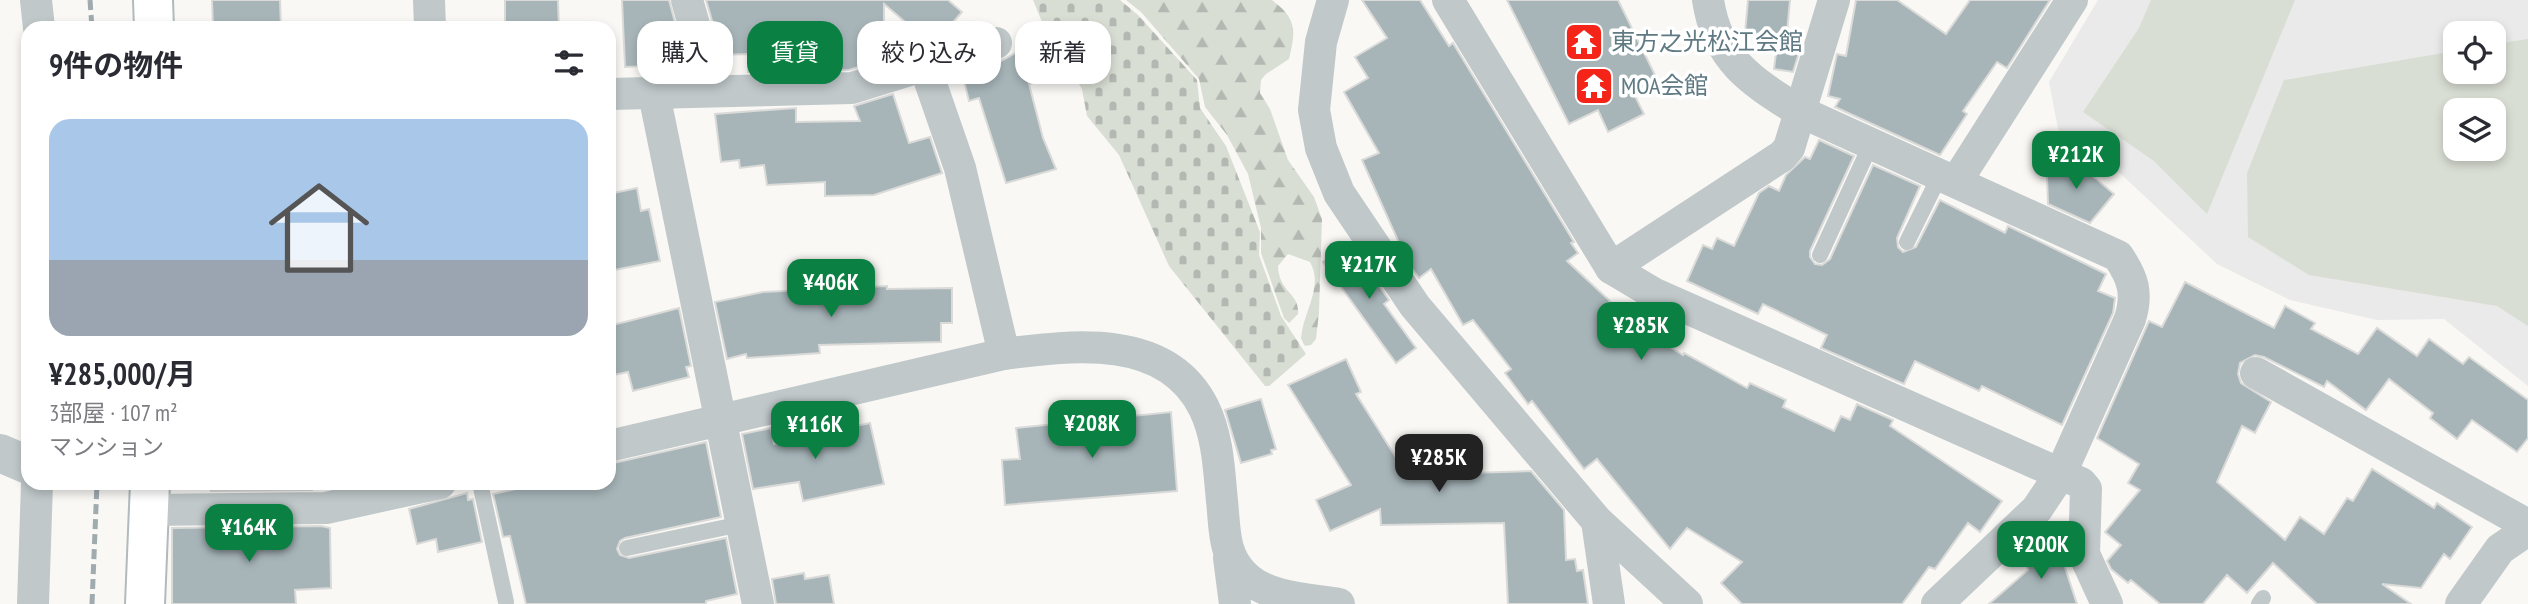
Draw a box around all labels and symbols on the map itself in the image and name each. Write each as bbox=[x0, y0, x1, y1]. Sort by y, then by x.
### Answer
temple icon: 東方之光松江会館 bbox=[1563, 21, 1605, 63]
place label: 東方之光松江会館 bbox=[1611, 26, 1803, 57]
temple icon: MOA会館 bbox=[1573, 65, 1615, 107]
place label: MOA会館 bbox=[1621, 70, 1708, 101]
pin: ¥212K bbox=[2027, 132, 2125, 191]
pin: ¥217K bbox=[1320, 242, 1418, 301]
pin: ¥406K bbox=[782, 260, 880, 319]
pin: ¥285K bbox=[1592, 302, 1690, 362]
pin: ¥208K bbox=[1043, 400, 1141, 460]
pin: ¥116K bbox=[766, 402, 864, 461]
pin: ¥285K bbox=[1390, 434, 1488, 494]
pin: ¥164K bbox=[200, 504, 298, 564]
pin: ¥200K bbox=[1992, 522, 2090, 581]

